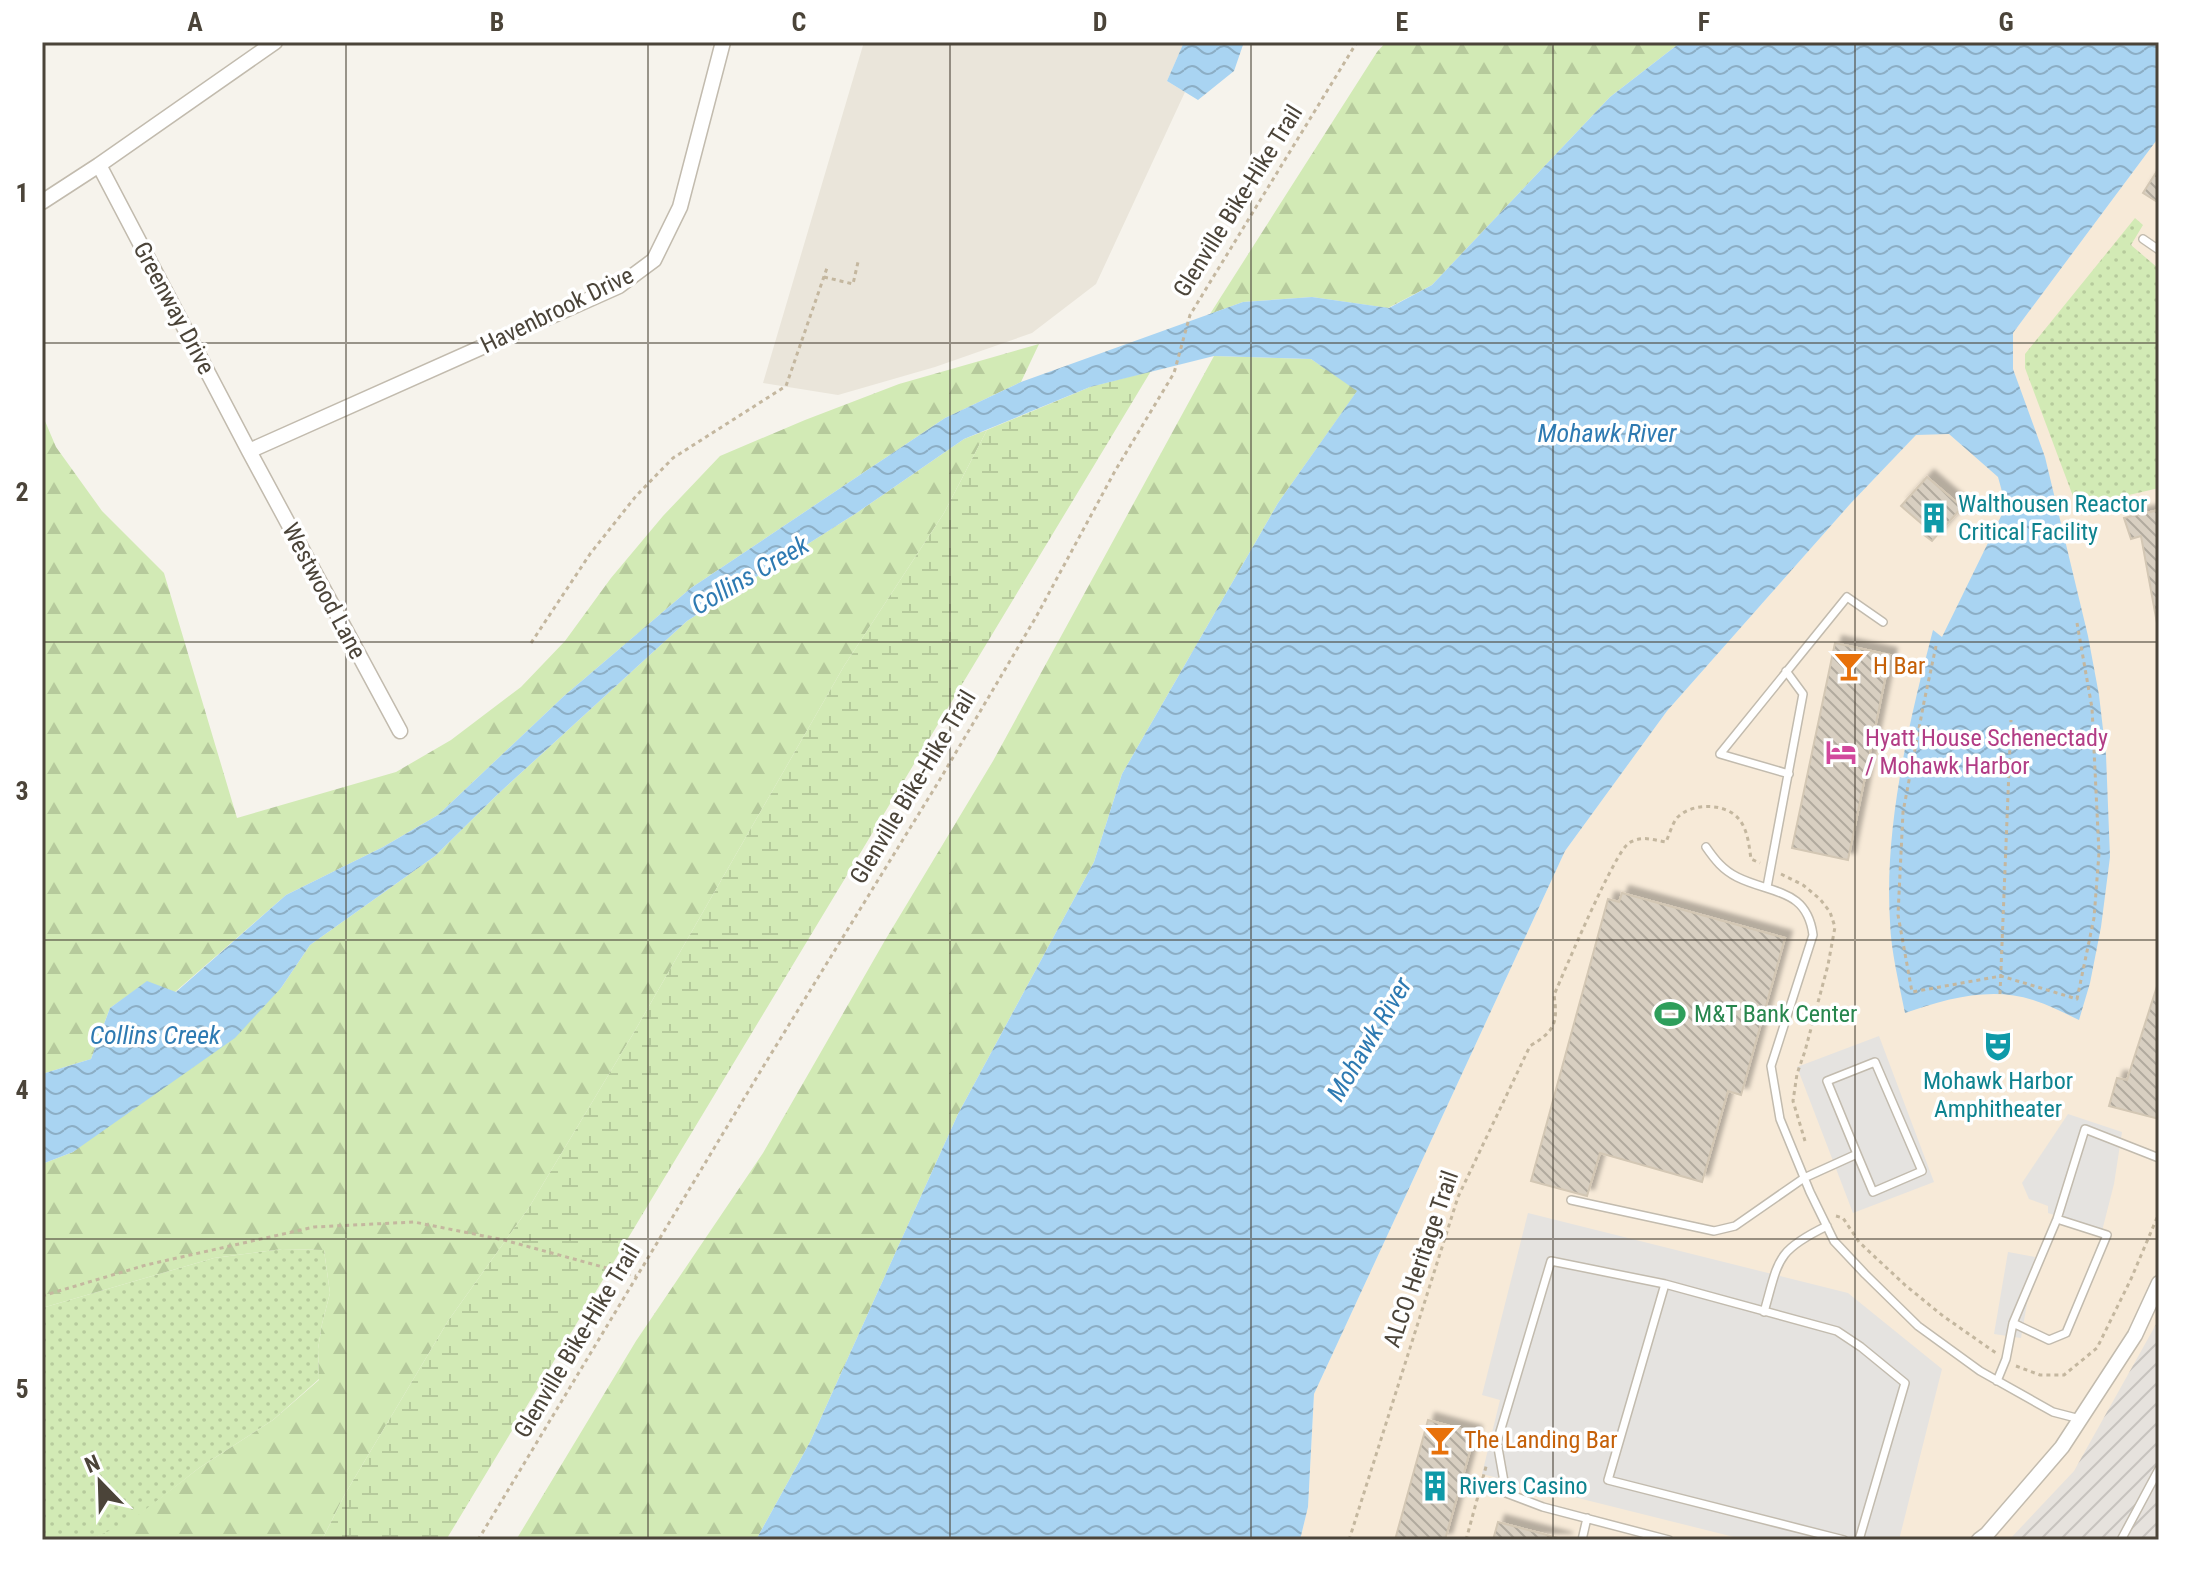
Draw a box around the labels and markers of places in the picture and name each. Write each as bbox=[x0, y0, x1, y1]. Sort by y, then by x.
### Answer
place label: Walthousen Reactor Critical Facility bbox=[1958, 490, 2147, 546]
building icon: Walthousen Reactor Critical Facility bbox=[1917, 501, 1951, 535]
bar icon: H Bar bbox=[1832, 649, 1866, 683]
place label: H Bar bbox=[1873, 652, 1925, 680]
place label: Hyatt House Schenectady / Mohawk Harbor bbox=[1865, 724, 2108, 780]
hotel icon: Hyatt House Schenectady / Mohawk Harbor bbox=[1824, 735, 1858, 769]
sports icon: M&T Bank Center bbox=[1653, 997, 1687, 1031]
place label: M&T Bank Center bbox=[1694, 1000, 1857, 1028]
theatre icon: Mohawk Harbor Amphitheater bbox=[1981, 1029, 2015, 1063]
place label: Mohawk Harbor Amphitheater bbox=[1923, 1067, 2073, 1123]
bar icon: The Landing Bar bbox=[1423, 1423, 1457, 1457]
place label: The Landing Bar bbox=[1464, 1426, 1618, 1454]
building icon: Rivers Casino bbox=[1418, 1469, 1452, 1503]
place label: Rivers Casino bbox=[1459, 1472, 1588, 1500]

